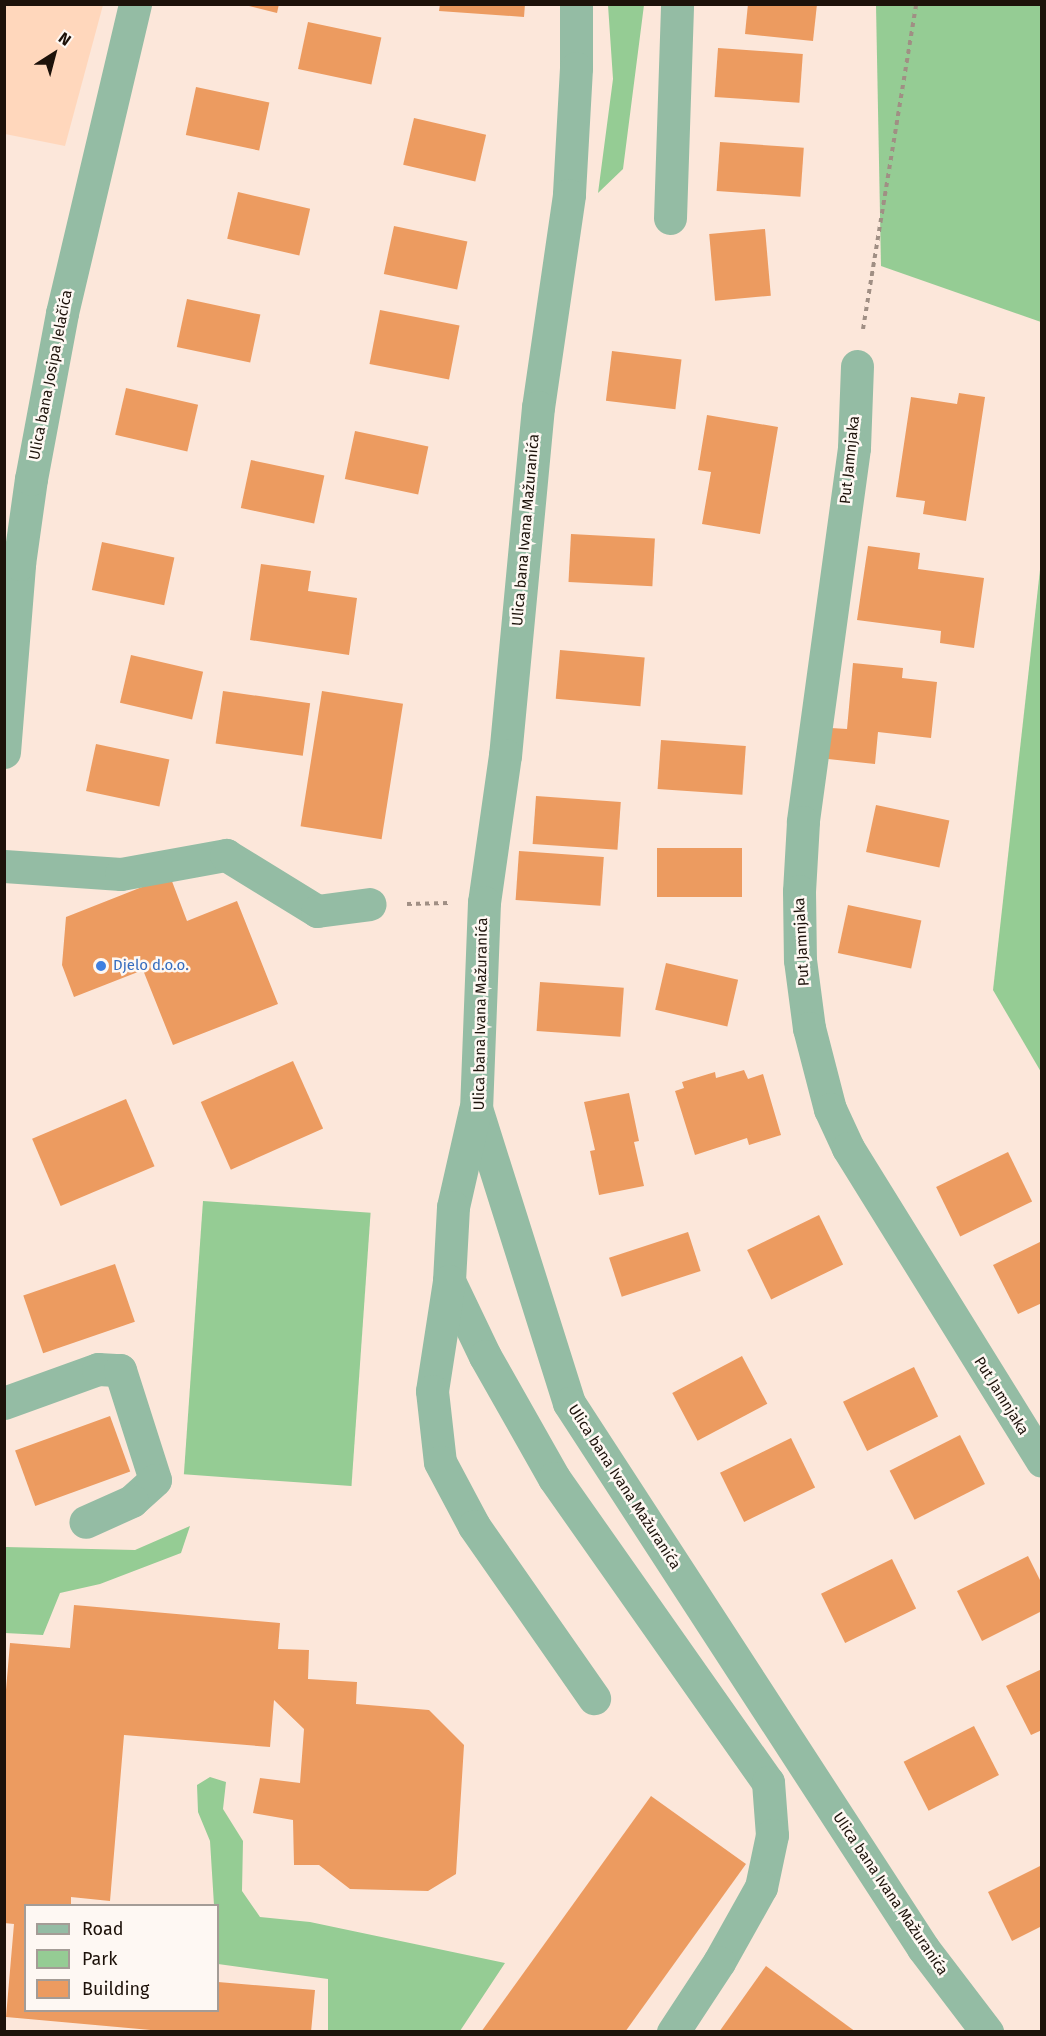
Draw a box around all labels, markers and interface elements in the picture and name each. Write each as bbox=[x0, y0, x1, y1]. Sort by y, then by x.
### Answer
north arrow bbox=[24, 24, 84, 84]
text: N bbox=[55, 28, 75, 50]
street label: Ulica bana Josipa Jelačića bbox=[26, 288, 76, 462]
street label: Put Jamnjaka bbox=[836, 415, 864, 505]
street label: Ulica bana Ivana Mažuranića bbox=[509, 433, 543, 627]
street label: Put Jamnjaka bbox=[791, 897, 813, 987]
street label: Ulica bana Ivana Mažuranića bbox=[470, 917, 492, 1111]
place label: Djelo d.o.o. bbox=[113, 957, 189, 975]
marker: Djelo d.o.o. bbox=[94, 959, 108, 973]
street label: Put Jamnjaka bbox=[970, 1354, 1032, 1438]
street label: Ulica bana Ivana Mažuranića bbox=[564, 1401, 684, 1573]
street label: Ulica bana Ivana Mažuranića bbox=[829, 1809, 951, 1979]
legend bbox=[24, 1904, 219, 2012]
text: Road bbox=[82, 1918, 124, 1940]
text: Park bbox=[82, 1948, 117, 1970]
text: Building bbox=[82, 1978, 149, 2000]

